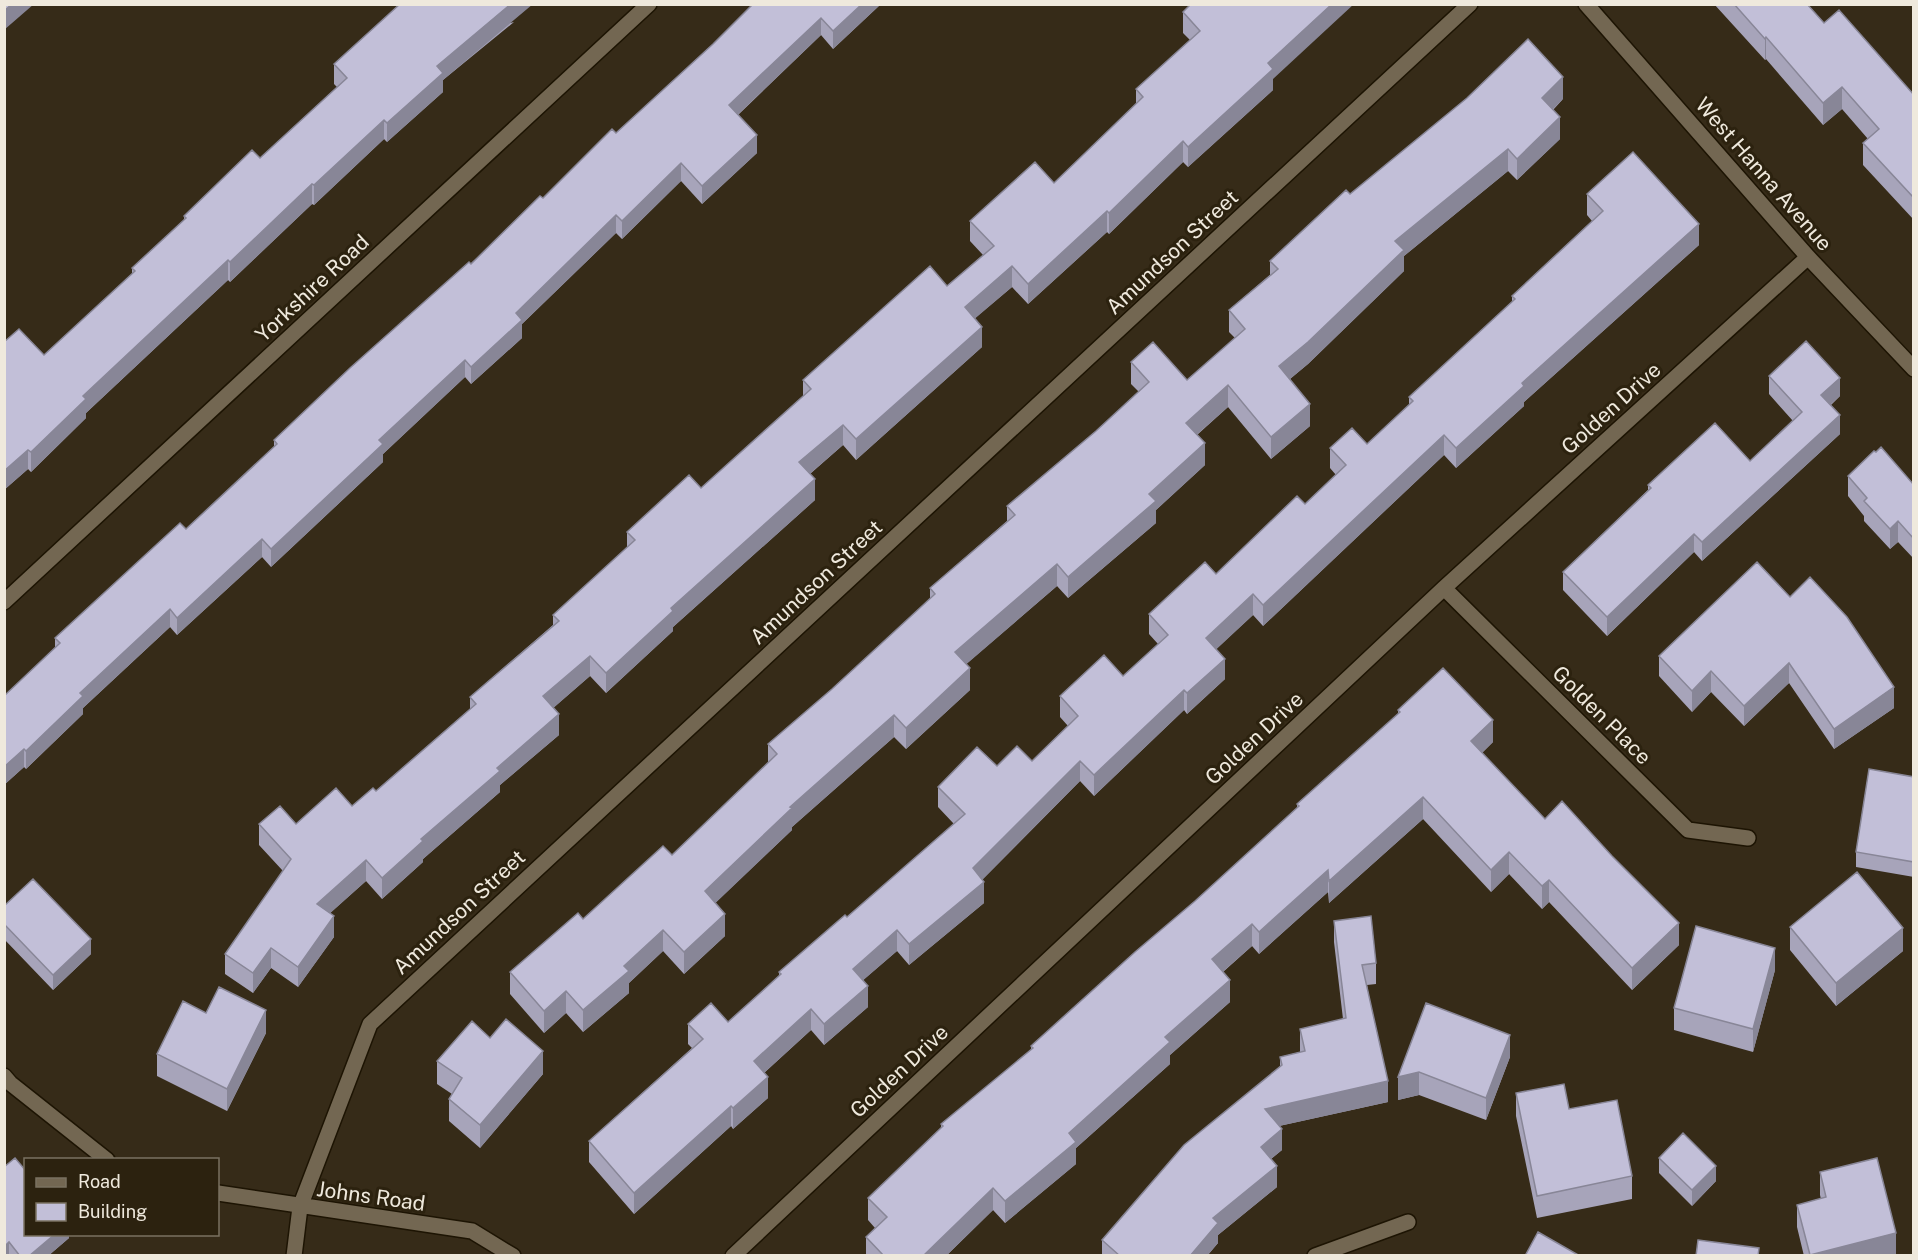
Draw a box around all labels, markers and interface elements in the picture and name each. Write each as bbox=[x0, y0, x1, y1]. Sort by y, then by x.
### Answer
street label: West Hanna Avenue bbox=[1691, 92, 1837, 256]
street label: Amundson Street bbox=[1101, 185, 1243, 319]
street label: Yorkshire Road bbox=[250, 229, 374, 347]
street label: Golden Drive bbox=[1556, 357, 1666, 459]
street label: Amundson Street bbox=[745, 515, 887, 649]
street label: Golden Place bbox=[1547, 660, 1657, 770]
street label: Golden Drive bbox=[1200, 686, 1308, 790]
street label: Amundson Street bbox=[388, 845, 530, 979]
street label: Golden Drive bbox=[845, 1019, 953, 1123]
legend bbox=[24, 1158, 219, 1236]
text: Road bbox=[78, 1171, 121, 1192]
street label: Johns Road bbox=[315, 1176, 427, 1216]
text: Building bbox=[78, 1201, 147, 1222]

